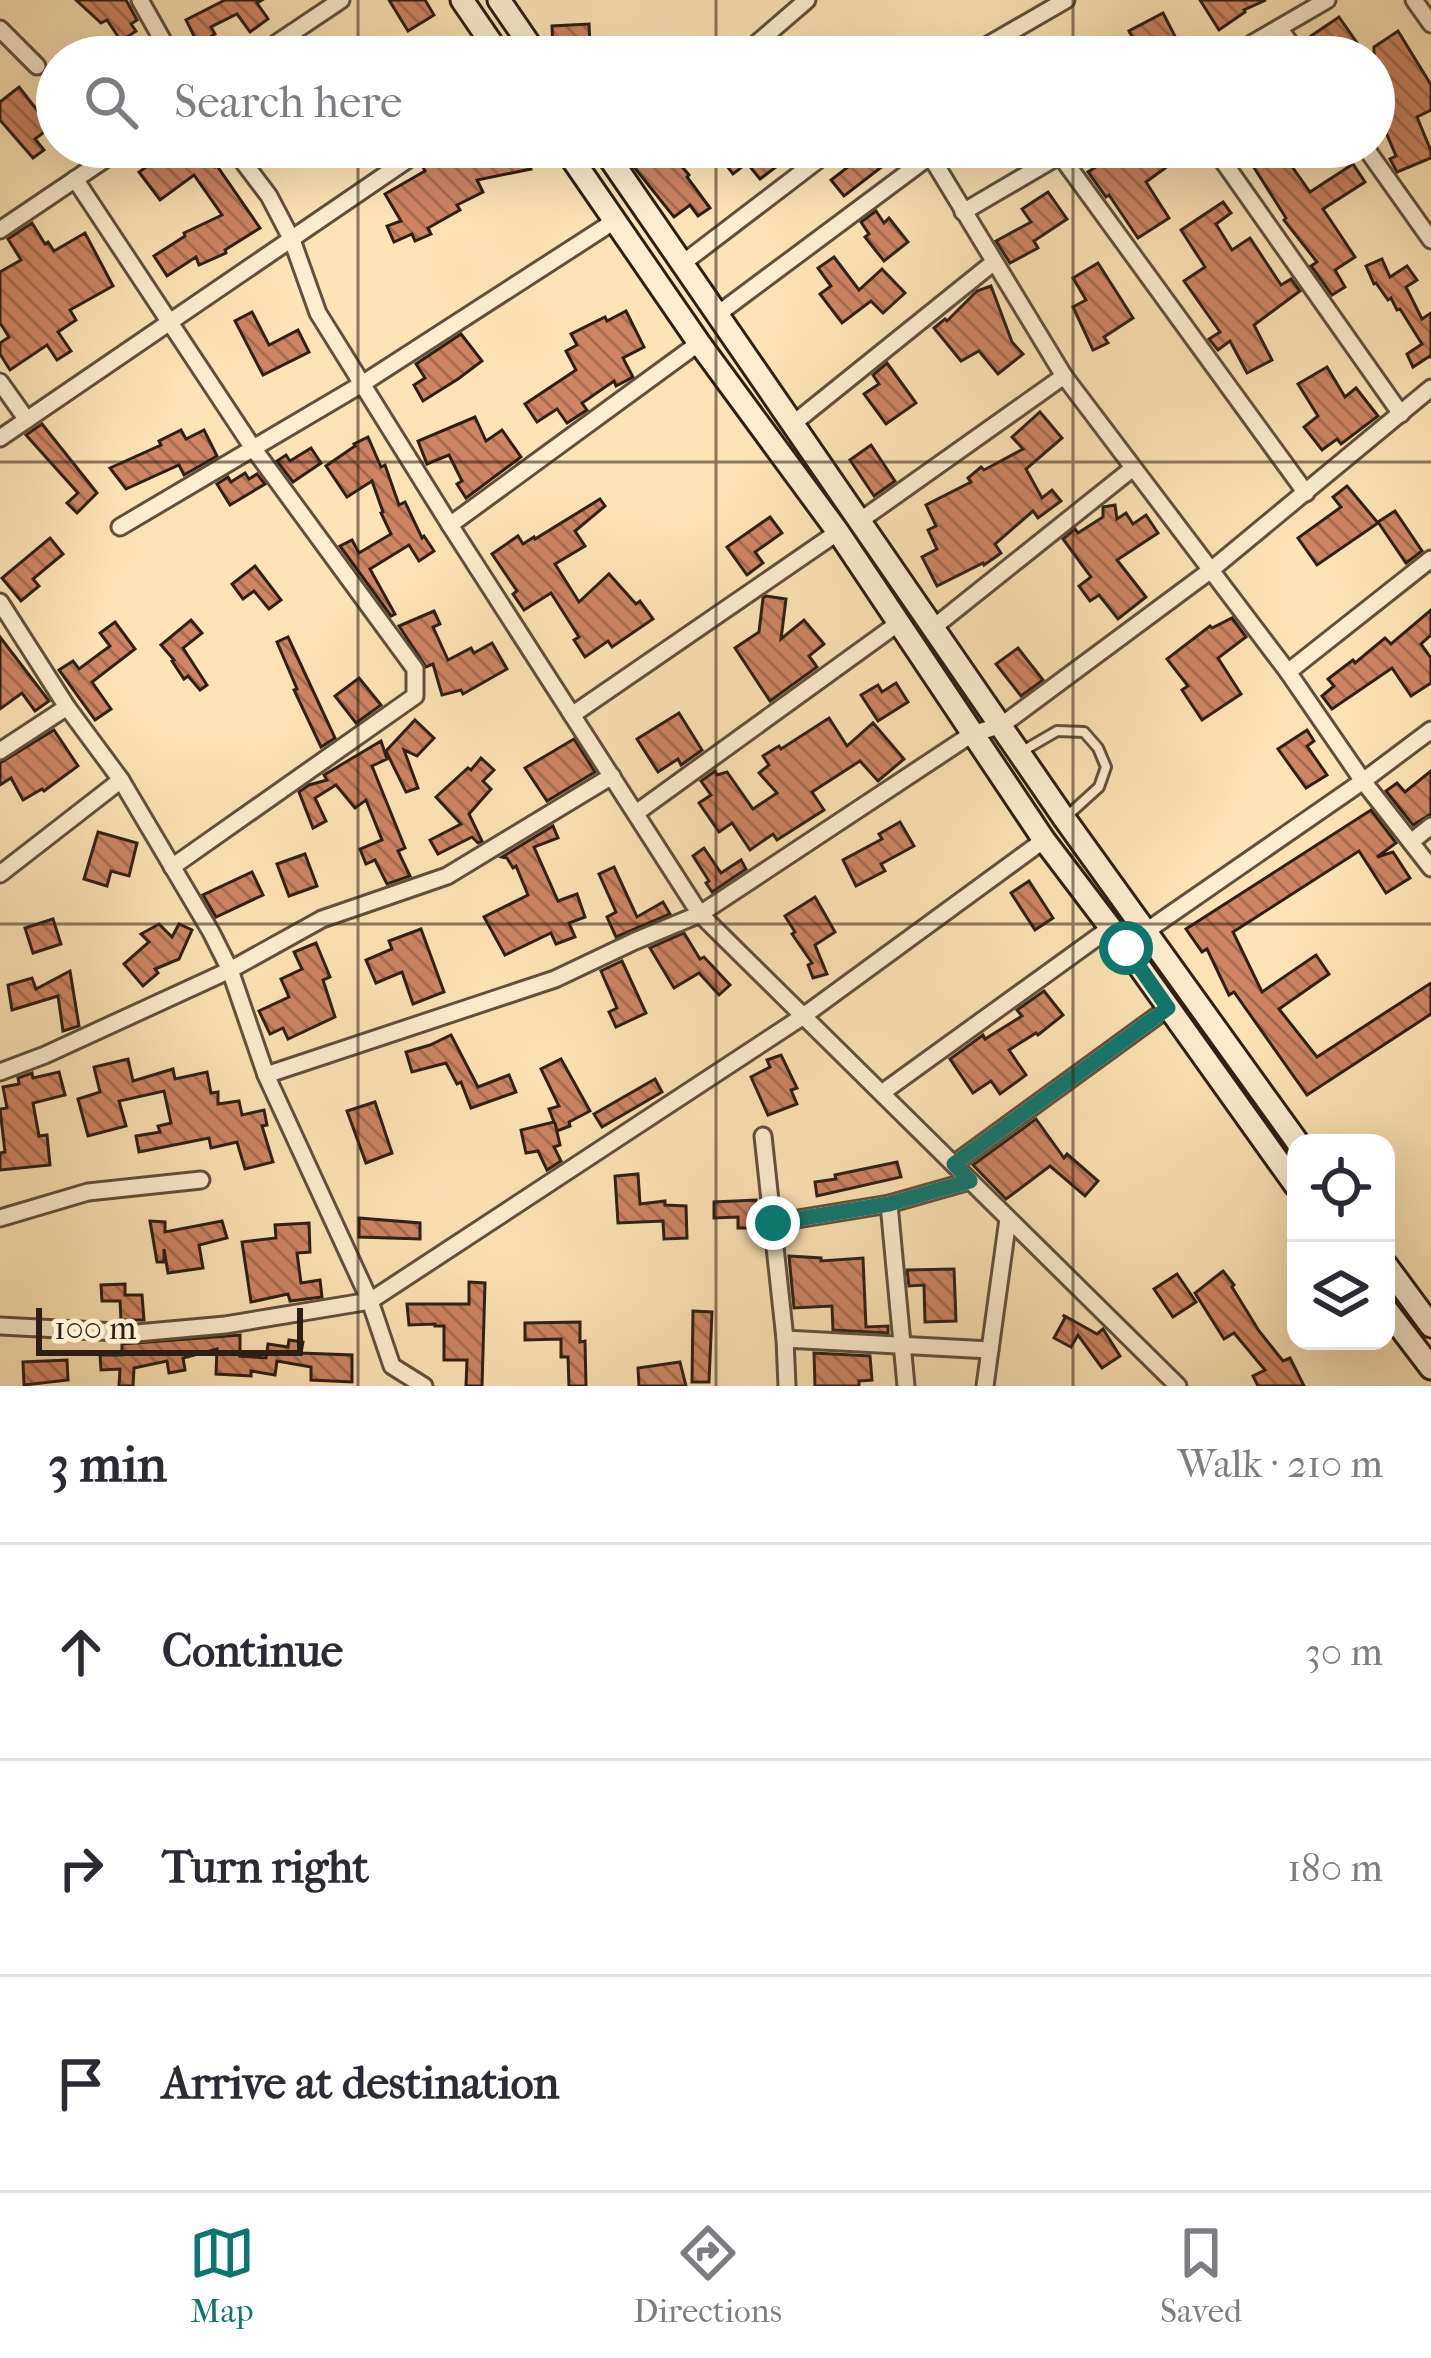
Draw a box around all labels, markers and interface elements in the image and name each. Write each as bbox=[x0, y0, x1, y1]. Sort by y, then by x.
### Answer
search box bbox=[36, 36, 1395, 168]
icon: search bbox=[78, 69, 144, 135]
text: Search here bbox=[174, 76, 402, 129]
route start bbox=[1099, 921, 1153, 975]
map controls bbox=[1287, 1134, 1395, 1350]
button: locate bbox=[1287, 1134, 1395, 1242]
route end bbox=[746, 1196, 800, 1250]
button: layers bbox=[1287, 1242, 1395, 1350]
scale bar bbox=[36, 1302, 303, 1355]
text: 100 m bbox=[54, 1309, 137, 1348]
text: 3 min bbox=[48, 1434, 167, 1494]
text: Walk · 210 m bbox=[1178, 1441, 1383, 1487]
icon: ahead bbox=[48, 1619, 114, 1685]
text: Continue bbox=[162, 1625, 343, 1678]
text: 30 m bbox=[1305, 1629, 1383, 1675]
icon: right bbox=[48, 1835, 114, 1901]
text: Turn right bbox=[162, 1841, 369, 1894]
text: 180 m bbox=[1287, 1845, 1383, 1891]
icon: arrive bbox=[48, 2051, 114, 2117]
text: Arrive at destination bbox=[162, 2057, 559, 2110]
tab: Map bbox=[189, 2220, 255, 2331]
tab: Directions bbox=[633, 2220, 782, 2331]
tab: Saved bbox=[1160, 2220, 1242, 2331]

